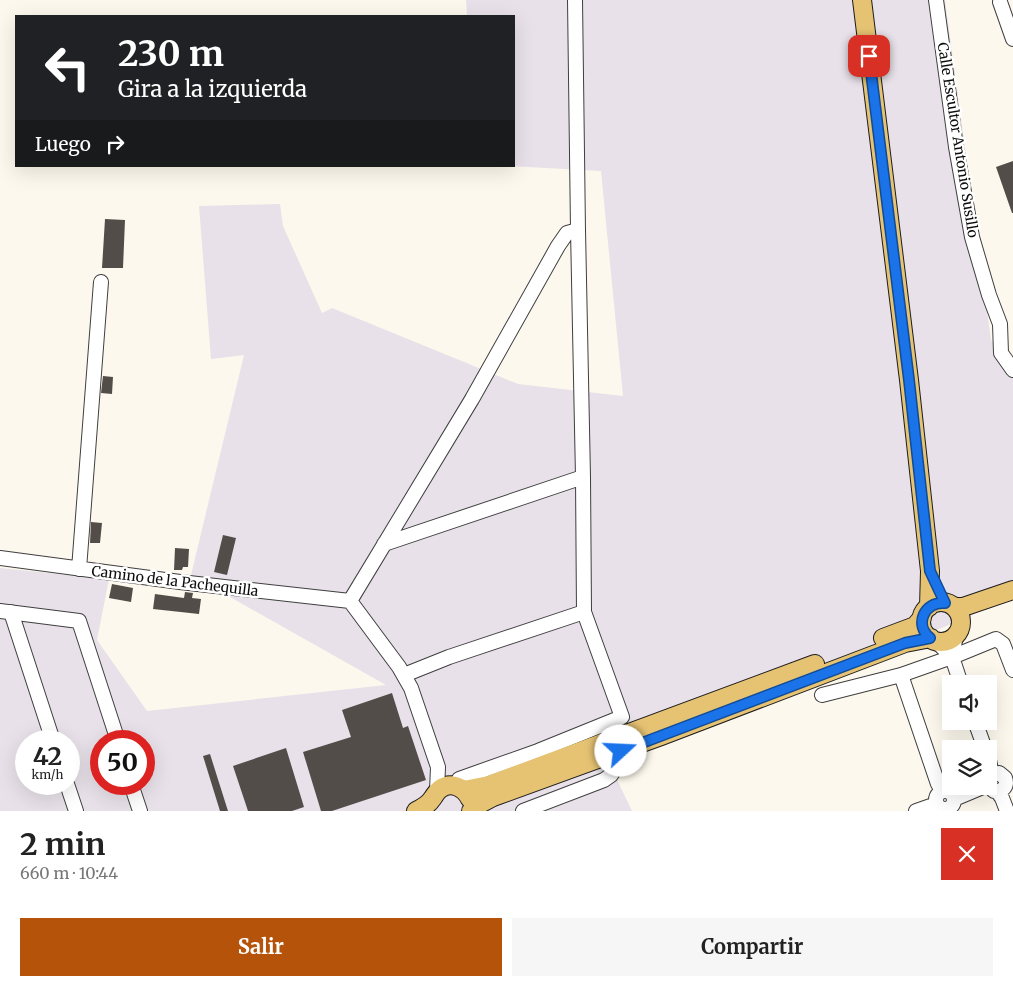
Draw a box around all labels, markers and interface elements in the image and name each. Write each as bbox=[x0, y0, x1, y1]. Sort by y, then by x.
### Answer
text: 230 m bbox=[118, 32, 224, 76]
icon: left bbox=[35, 35, 100, 100]
pin bbox=[848, 35, 890, 77]
street label: Calle Escultor Antonio Susillo bbox=[934, 41, 982, 239]
icon: arrive bbox=[855, 42, 883, 70]
text: Gira a la izquierda bbox=[118, 75, 307, 103]
icon: right bbox=[101, 130, 129, 158]
text: Luego bbox=[35, 132, 91, 156]
street label: Camino de la Pachequilla bbox=[91, 562, 260, 600]
map controls bbox=[942, 675, 997, 795]
button: sound bbox=[942, 675, 997, 730]
position arrow bbox=[594, 724, 646, 776]
speed limit sign: 50 bbox=[90, 730, 155, 795]
text: 42 bbox=[33, 740, 62, 772]
button: layers bbox=[942, 740, 997, 795]
text: km/h bbox=[32, 767, 63, 782]
text: 2 min bbox=[20, 825, 105, 863]
button: close bbox=[941, 828, 993, 880]
text: 660 m · 10:44 bbox=[20, 863, 118, 883]
button: Salir bbox=[20, 918, 502, 976]
button: Compartir bbox=[512, 918, 993, 976]

